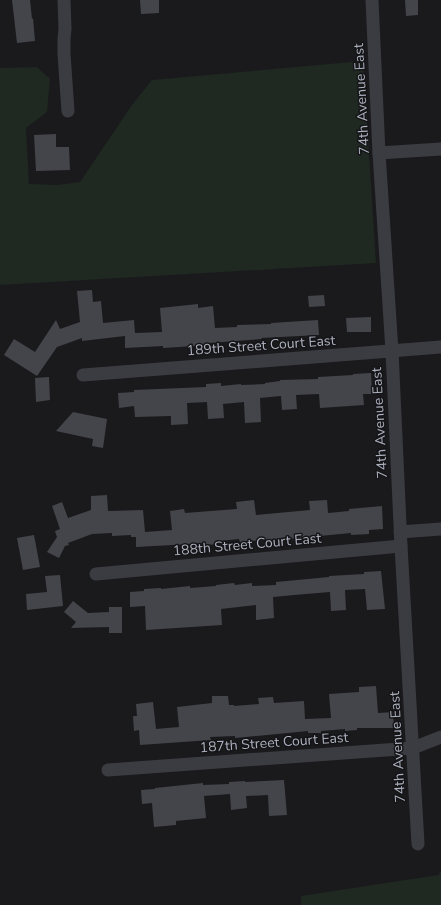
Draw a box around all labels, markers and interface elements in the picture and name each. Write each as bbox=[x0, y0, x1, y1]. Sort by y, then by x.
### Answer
street label: 74th Avenue East bbox=[349, 43, 374, 155]
street label: 189th Street Court East bbox=[186, 331, 336, 360]
street label: 74th Avenue East bbox=[367, 367, 392, 479]
street label: 188th Street Court East bbox=[172, 529, 322, 560]
street label: 74th Avenue East bbox=[385, 691, 410, 803]
street label: 187th Street Court East bbox=[199, 728, 349, 757]

